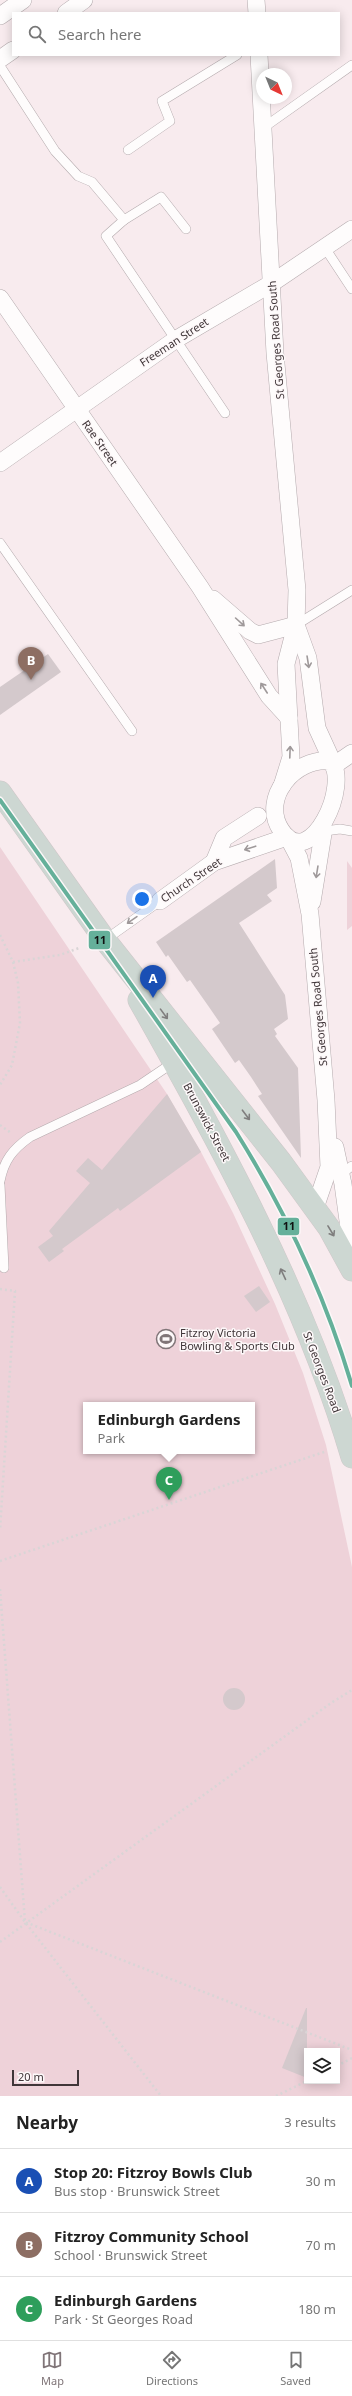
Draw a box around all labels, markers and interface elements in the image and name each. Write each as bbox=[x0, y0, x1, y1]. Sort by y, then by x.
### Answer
search box bbox=[12, 12, 340, 56]
icon: search bbox=[26, 23, 48, 45]
text: Search here bbox=[58, 24, 141, 44]
north arrow bbox=[256, 68, 292, 104]
street label: St Georges Road South bbox=[264, 280, 287, 400]
street label: Freeman Street bbox=[136, 314, 211, 369]
street label: Rae Street bbox=[79, 417, 122, 469]
one-way arrow bbox=[234, 617, 245, 626]
pin: B bbox=[18, 647, 44, 680]
one-way arrow bbox=[305, 655, 313, 668]
one-way arrow bbox=[260, 682, 268, 693]
one-way arrow bbox=[287, 746, 294, 759]
one-way arrow bbox=[243, 845, 256, 852]
street label: Church Street bbox=[157, 854, 224, 906]
one-way arrow bbox=[313, 865, 321, 878]
your location bbox=[132, 889, 152, 909]
one-way arrow bbox=[127, 916, 138, 924]
line badge: 11 bbox=[88, 930, 111, 950]
text: 11 bbox=[94, 932, 106, 947]
street label: St Georges Road South bbox=[305, 947, 330, 1067]
pin: A bbox=[140, 965, 166, 998]
one-way arrow bbox=[160, 1008, 168, 1019]
street label: Brunswick Street bbox=[180, 1080, 234, 1164]
one-way arrow bbox=[241, 1109, 250, 1120]
line badge: 11 bbox=[277, 1217, 300, 1236]
text: 11 bbox=[283, 1218, 295, 1233]
one-way arrow bbox=[327, 1225, 335, 1237]
one-way arrow bbox=[278, 1269, 286, 1281]
place label: Fitzroy Victoria Bowling & Sports Club bbox=[180, 1325, 295, 1353]
sports icon: Fitzroy Victoria Bowling & Sports Club bbox=[155, 1328, 177, 1350]
street label: St Georges Road bbox=[300, 1329, 345, 1415]
popup bbox=[83, 1402, 255, 1454]
text: Edinburgh Gardens bbox=[98, 1409, 241, 1429]
text: Park bbox=[98, 1429, 125, 1447]
pin: C bbox=[156, 1467, 182, 1500]
map controls bbox=[304, 2048, 340, 2084]
button: layers bbox=[304, 2048, 340, 2084]
scale bar bbox=[12, 2068, 79, 2087]
text: 20 m bbox=[18, 2069, 44, 2084]
text: Nearby bbox=[16, 2111, 78, 2134]
text: 3 results bbox=[284, 2113, 336, 2131]
text: Stop 20: Fitzroy Bowls Club bbox=[54, 2162, 253, 2182]
text: A bbox=[25, 2172, 34, 2190]
text: 30 m bbox=[306, 2172, 336, 2190]
text: Bus stop · Brunswick Street bbox=[54, 2182, 220, 2200]
text: Fitzroy Community School bbox=[54, 2226, 249, 2246]
text: B bbox=[25, 2236, 33, 2254]
text: 70 m bbox=[306, 2236, 336, 2254]
text: School · Brunswick Street bbox=[54, 2246, 207, 2264]
text: Edinburgh Gardens bbox=[54, 2290, 197, 2310]
text: C bbox=[25, 2300, 33, 2318]
text: 180 m bbox=[298, 2300, 336, 2318]
text: Park · St Georges Road bbox=[54, 2310, 193, 2328]
tab: Map bbox=[41, 2349, 64, 2388]
tab: Directions bbox=[146, 2349, 198, 2388]
tab: Saved bbox=[280, 2349, 311, 2388]

